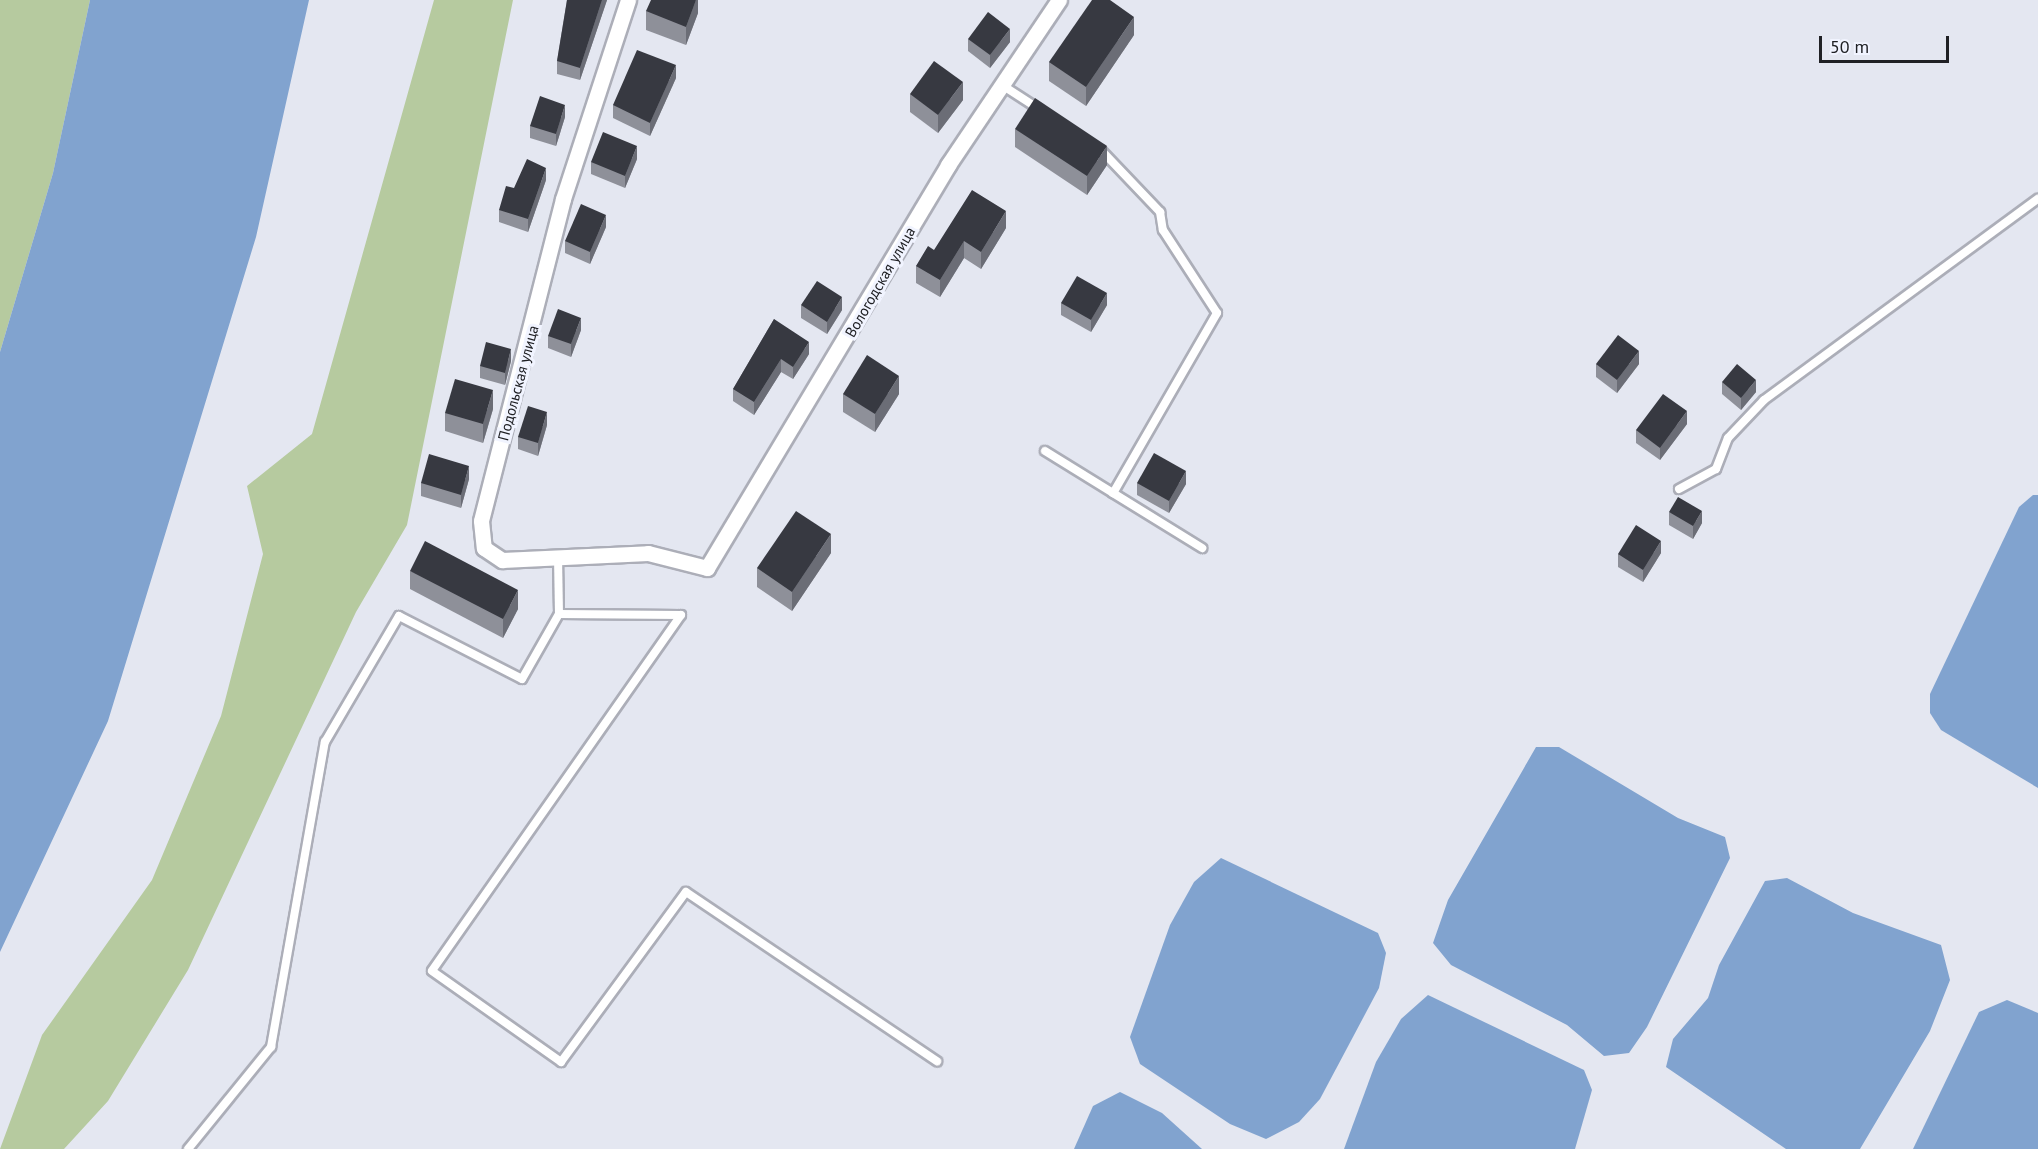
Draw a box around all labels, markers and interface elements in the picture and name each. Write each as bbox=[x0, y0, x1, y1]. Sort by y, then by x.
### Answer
scale bar bbox=[1822, 24, 1952, 62]
text: 50 m bbox=[1830, 35, 1869, 58]
street label: Вологодская улица bbox=[841, 224, 919, 340]
street label: Подольская улица bbox=[494, 323, 542, 443]

